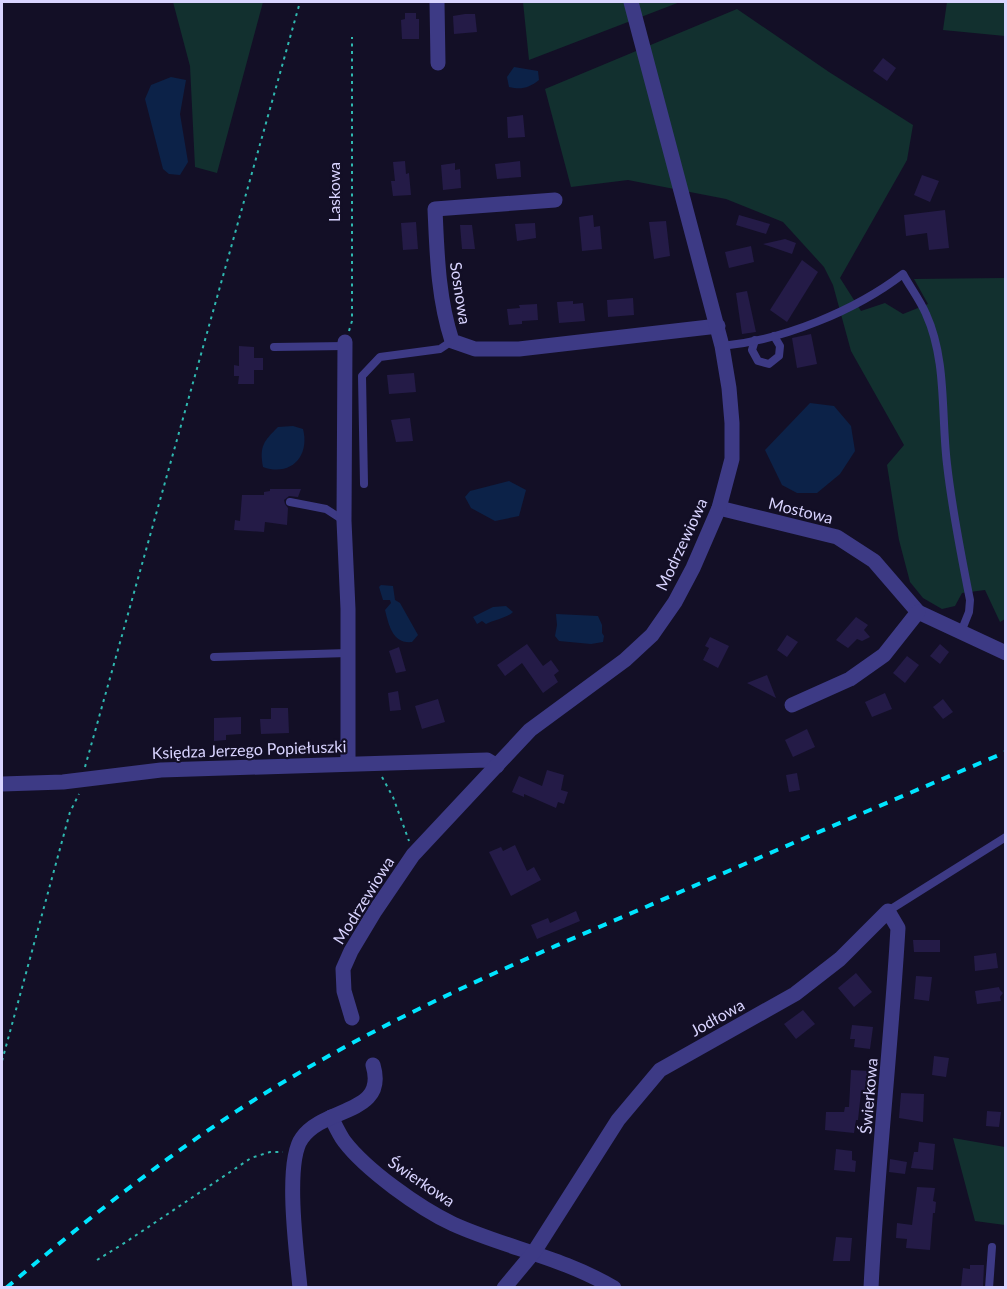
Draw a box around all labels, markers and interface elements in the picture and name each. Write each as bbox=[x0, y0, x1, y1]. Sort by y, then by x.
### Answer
street label: Laskowa bbox=[324, 162, 343, 222]
street label: Sosnowa bbox=[447, 260, 475, 326]
street label: Mostowa bbox=[767, 493, 835, 527]
street label: Modrzewiowa bbox=[651, 495, 711, 593]
street label: Księdza Jerzego Popiełuszki bbox=[151, 736, 347, 762]
street label: Modrzewiowa bbox=[329, 853, 397, 947]
street label: Jodłowa bbox=[687, 994, 747, 1040]
street label: Świerkowa bbox=[855, 1057, 881, 1135]
street label: Świerkowa bbox=[385, 1152, 459, 1210]

